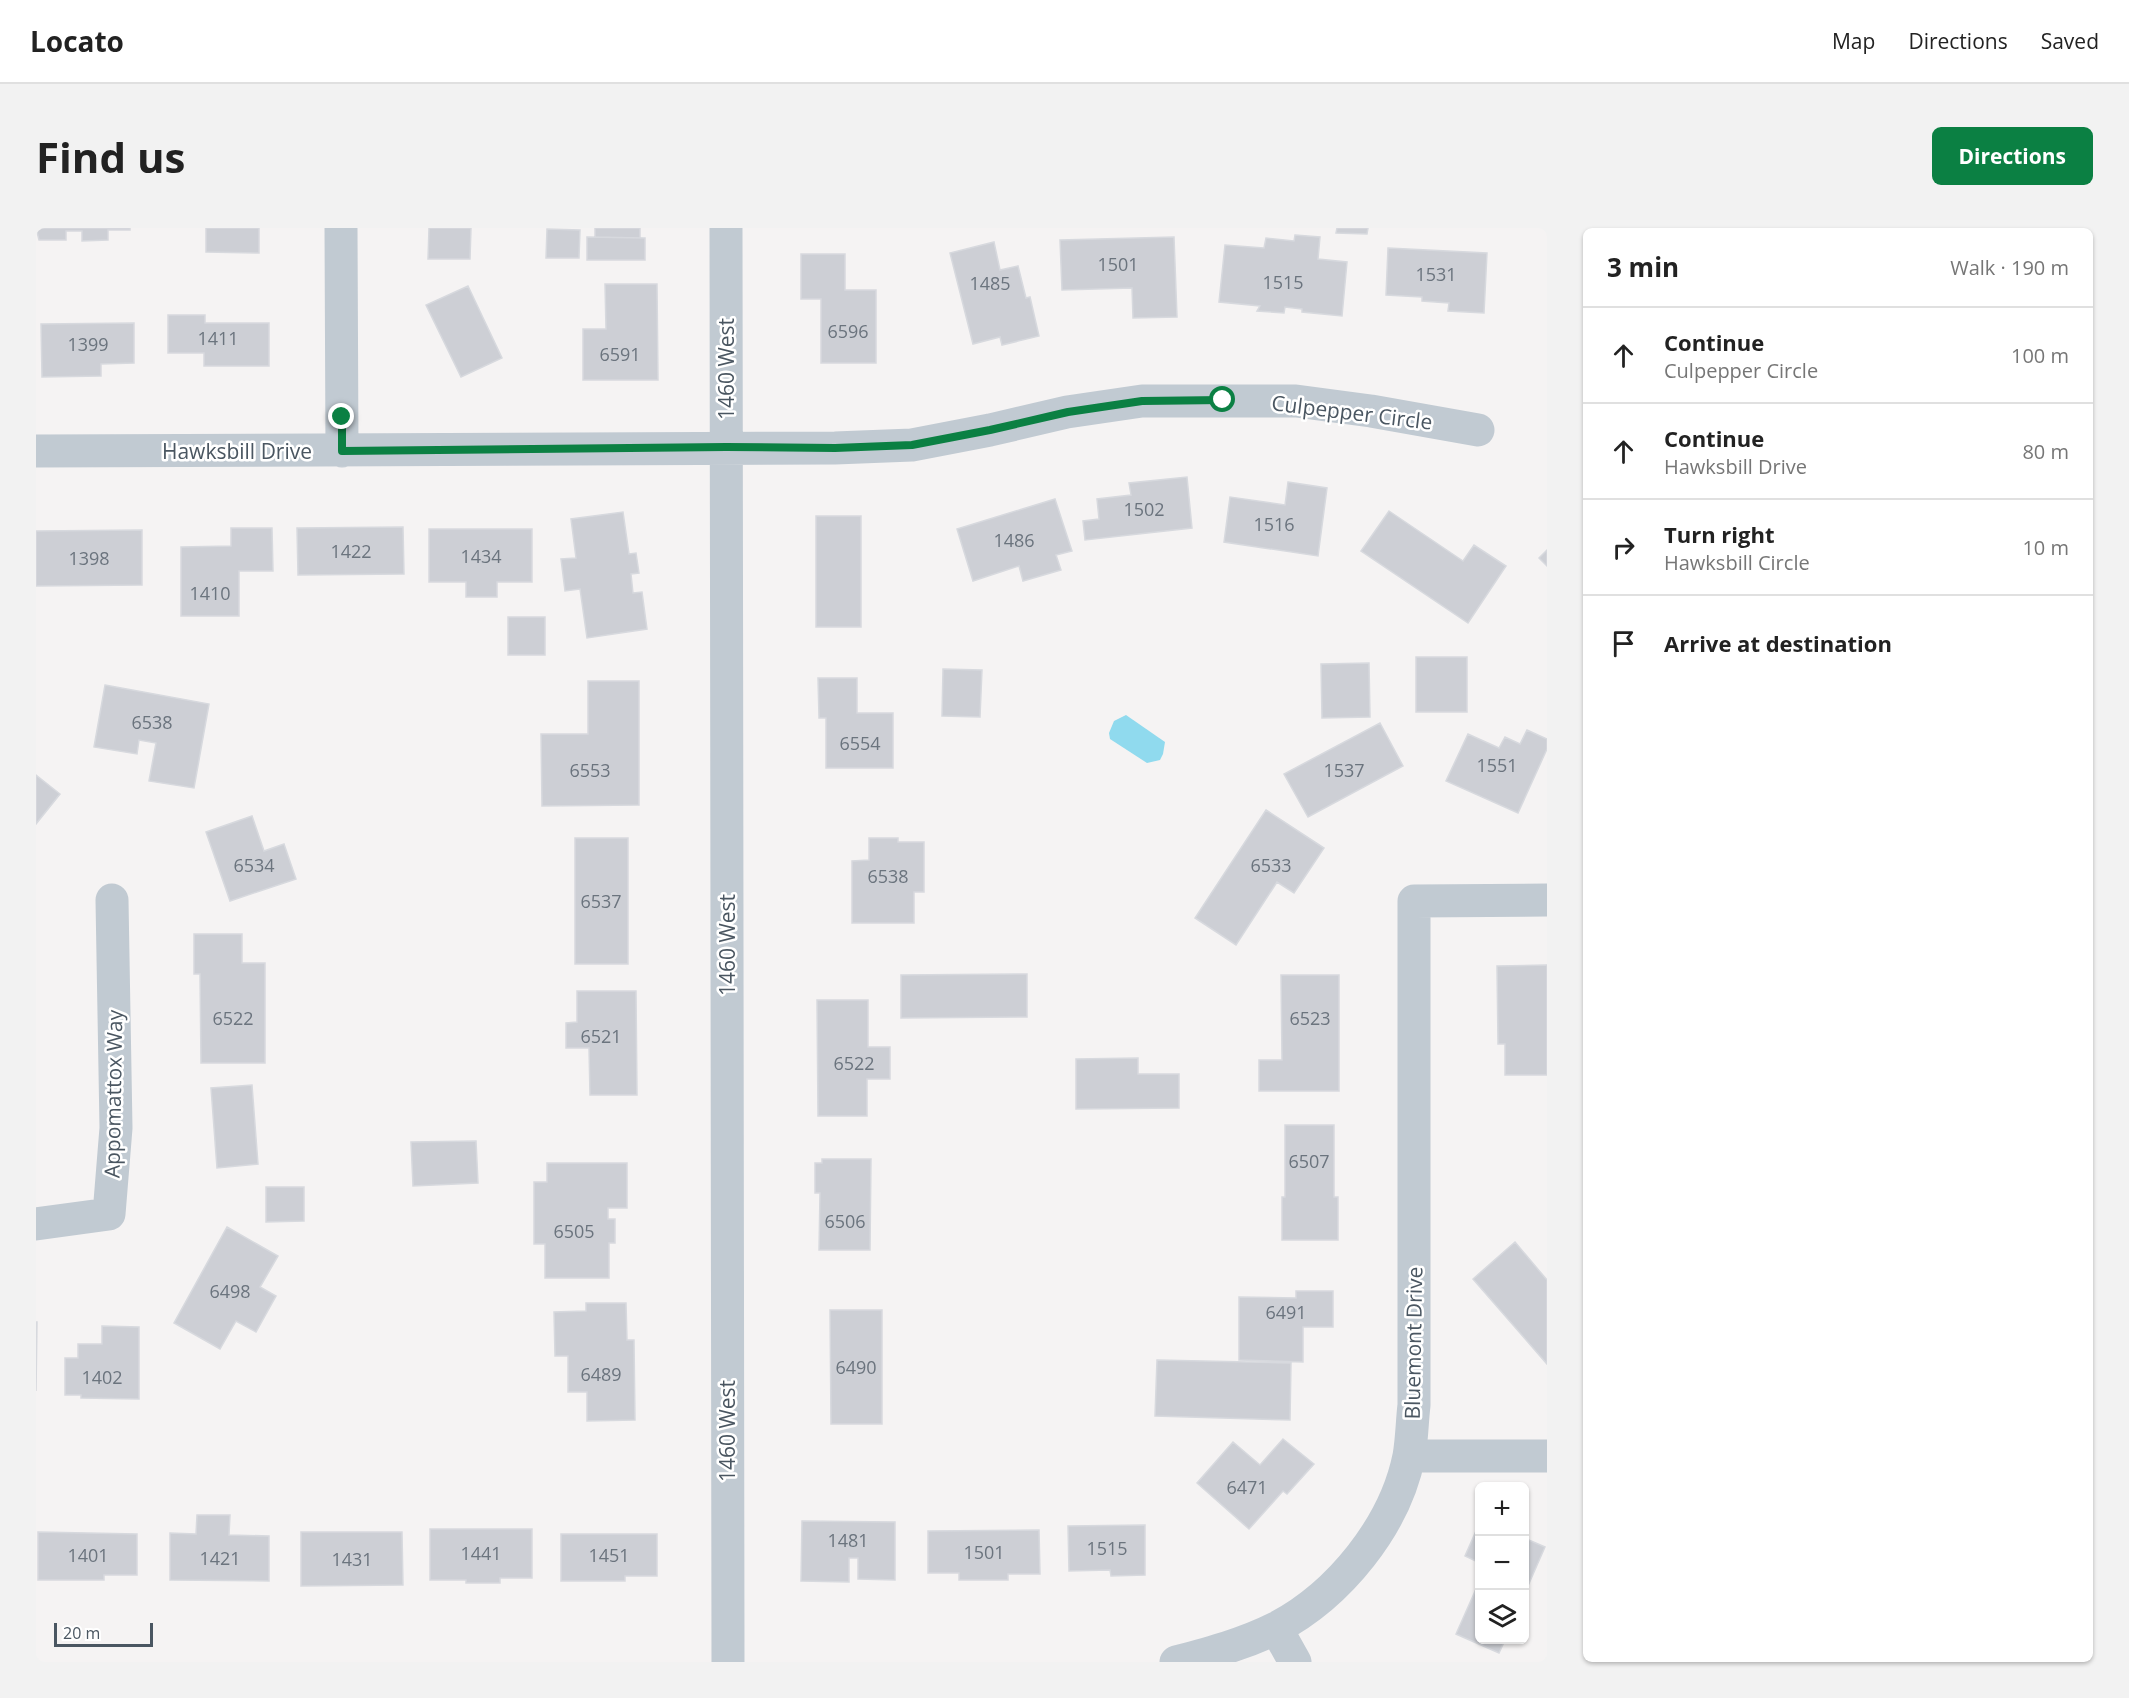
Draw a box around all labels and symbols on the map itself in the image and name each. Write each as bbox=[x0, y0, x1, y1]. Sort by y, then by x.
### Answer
house number: 1501 bbox=[1097, 252, 1139, 276]
house number: 1531 bbox=[1415, 262, 1457, 286]
house number: 1515 bbox=[1262, 270, 1304, 294]
house number: 1485 bbox=[969, 271, 1011, 295]
street label: 1460 West bbox=[712, 318, 740, 420]
house number: 6596 bbox=[827, 319, 869, 343]
house number: 1411 bbox=[197, 326, 239, 350]
house number: 1399 bbox=[67, 332, 109, 356]
house number: 6591 bbox=[599, 342, 641, 366]
route start bbox=[1209, 386, 1235, 412]
street label: Culpepper Circle bbox=[1270, 388, 1434, 436]
route end bbox=[328, 403, 354, 429]
street label: Hawksbill Drive bbox=[162, 437, 312, 465]
house number: 1502 bbox=[1123, 497, 1165, 521]
house number: 1516 bbox=[1253, 512, 1295, 536]
house number: 1486 bbox=[993, 528, 1035, 552]
house number: 1422 bbox=[330, 539, 372, 563]
house number: 1434 bbox=[460, 544, 502, 568]
house number: 1398 bbox=[68, 546, 110, 570]
house number: 1410 bbox=[189, 581, 231, 605]
house number: 6538 bbox=[131, 710, 173, 734]
house number: 6554 bbox=[839, 731, 881, 755]
house number: 1551 bbox=[1476, 753, 1518, 777]
house number: 6553 bbox=[569, 758, 611, 782]
house number: 1537 bbox=[1323, 758, 1365, 782]
house number: 6534 bbox=[233, 853, 275, 877]
house number: 6533 bbox=[1250, 853, 1292, 877]
house number: 6538 bbox=[867, 864, 909, 888]
house number: 6537 bbox=[580, 889, 622, 913]
street label: 1460 West bbox=[713, 894, 741, 996]
house number: 6522 bbox=[212, 1006, 254, 1030]
house number: 6523 bbox=[1289, 1006, 1331, 1030]
street label: Appomattox Way bbox=[98, 1009, 128, 1178]
house number: 6521 bbox=[580, 1024, 622, 1048]
house number: 6522 bbox=[833, 1051, 875, 1075]
house number: 6507 bbox=[1288, 1149, 1330, 1173]
house number: 6506 bbox=[824, 1209, 866, 1233]
house number: 6505 bbox=[553, 1219, 595, 1243]
street label: Bluemont Drive bbox=[1398, 1266, 1428, 1420]
house number: 6498 bbox=[209, 1279, 251, 1303]
house number: 6491 bbox=[1265, 1300, 1307, 1324]
house number: 6490 bbox=[835, 1355, 877, 1379]
house number: 6489 bbox=[580, 1362, 622, 1386]
house number: 1402 bbox=[81, 1365, 123, 1389]
street label: 1460 West bbox=[713, 1380, 741, 1482]
house number: 6471 bbox=[1226, 1475, 1268, 1499]
house number: 1481 bbox=[827, 1528, 869, 1552]
house number: 1515 bbox=[1086, 1536, 1128, 1560]
house number: 1501 bbox=[963, 1540, 1005, 1564]
house number: 1441 bbox=[460, 1541, 502, 1565]
house number: 1401 bbox=[67, 1543, 109, 1567]
house number: 1451 bbox=[588, 1543, 630, 1567]
house number: 1421 bbox=[199, 1546, 241, 1570]
house number: 1431 bbox=[331, 1547, 373, 1571]
scale bar bbox=[54, 1620, 153, 1648]

